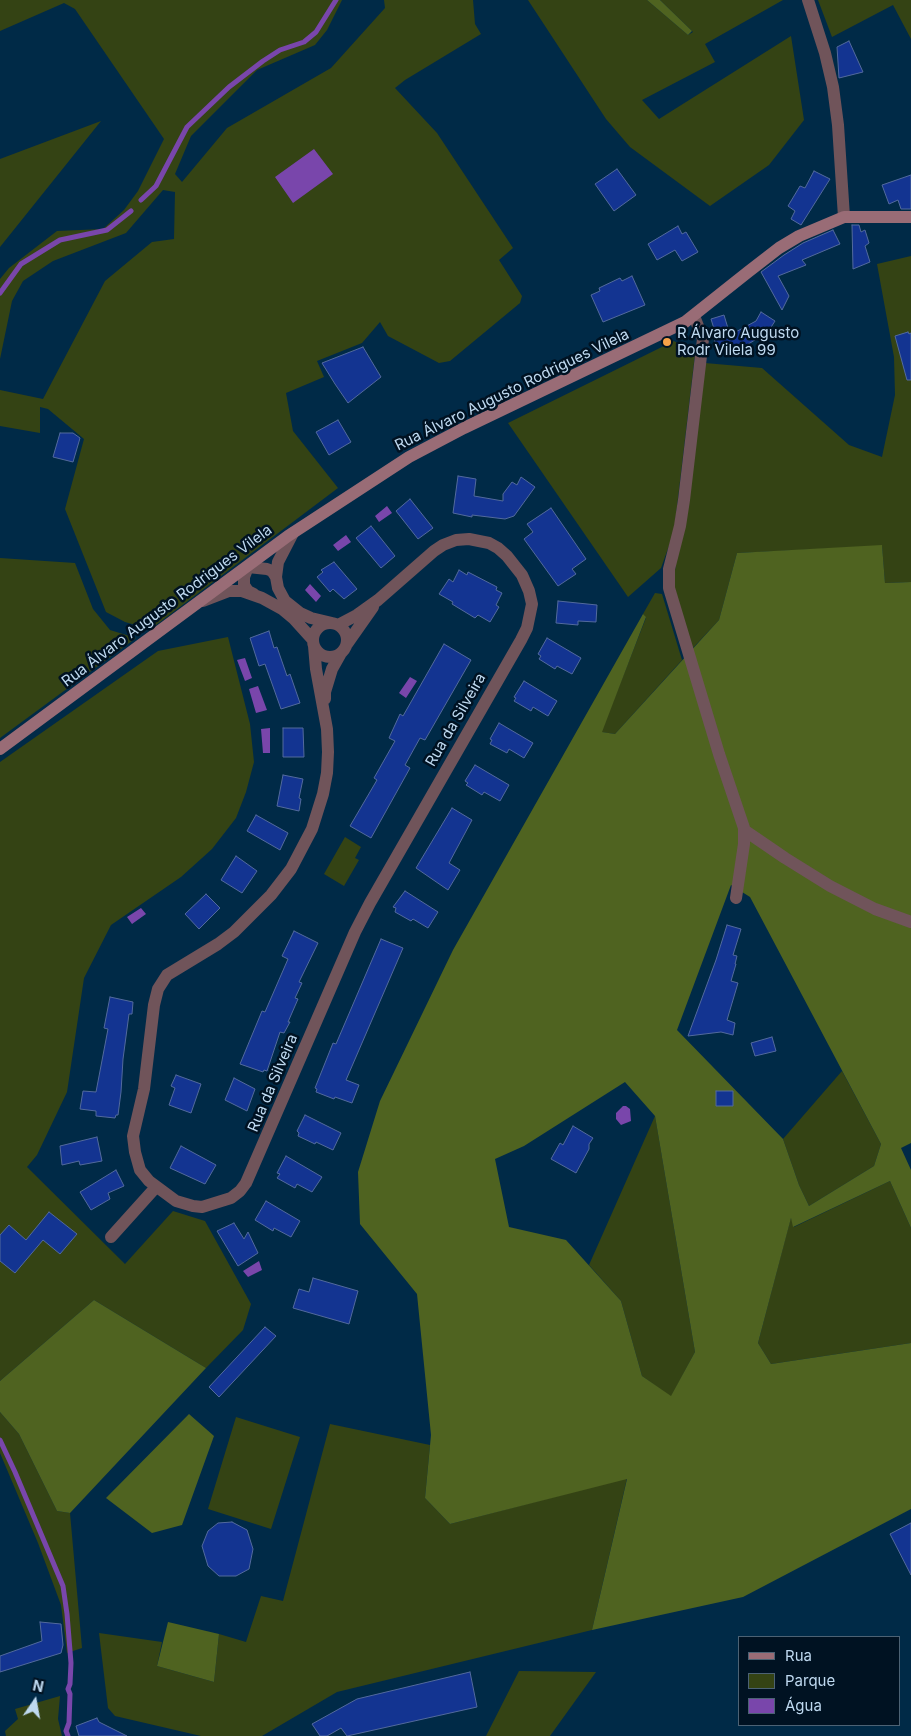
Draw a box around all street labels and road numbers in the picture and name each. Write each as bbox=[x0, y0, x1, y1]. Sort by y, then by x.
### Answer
street label: Rua Álvaro Augusto Rodrigues Vilela bbox=[392, 325, 632, 455]
street label: Rua Álvaro Augusto Rodrigues Vilela bbox=[58, 521, 276, 691]
street label: Rua da Silveira bbox=[422, 670, 490, 770]
street label: Rua da Silveira bbox=[244, 1031, 302, 1135]

